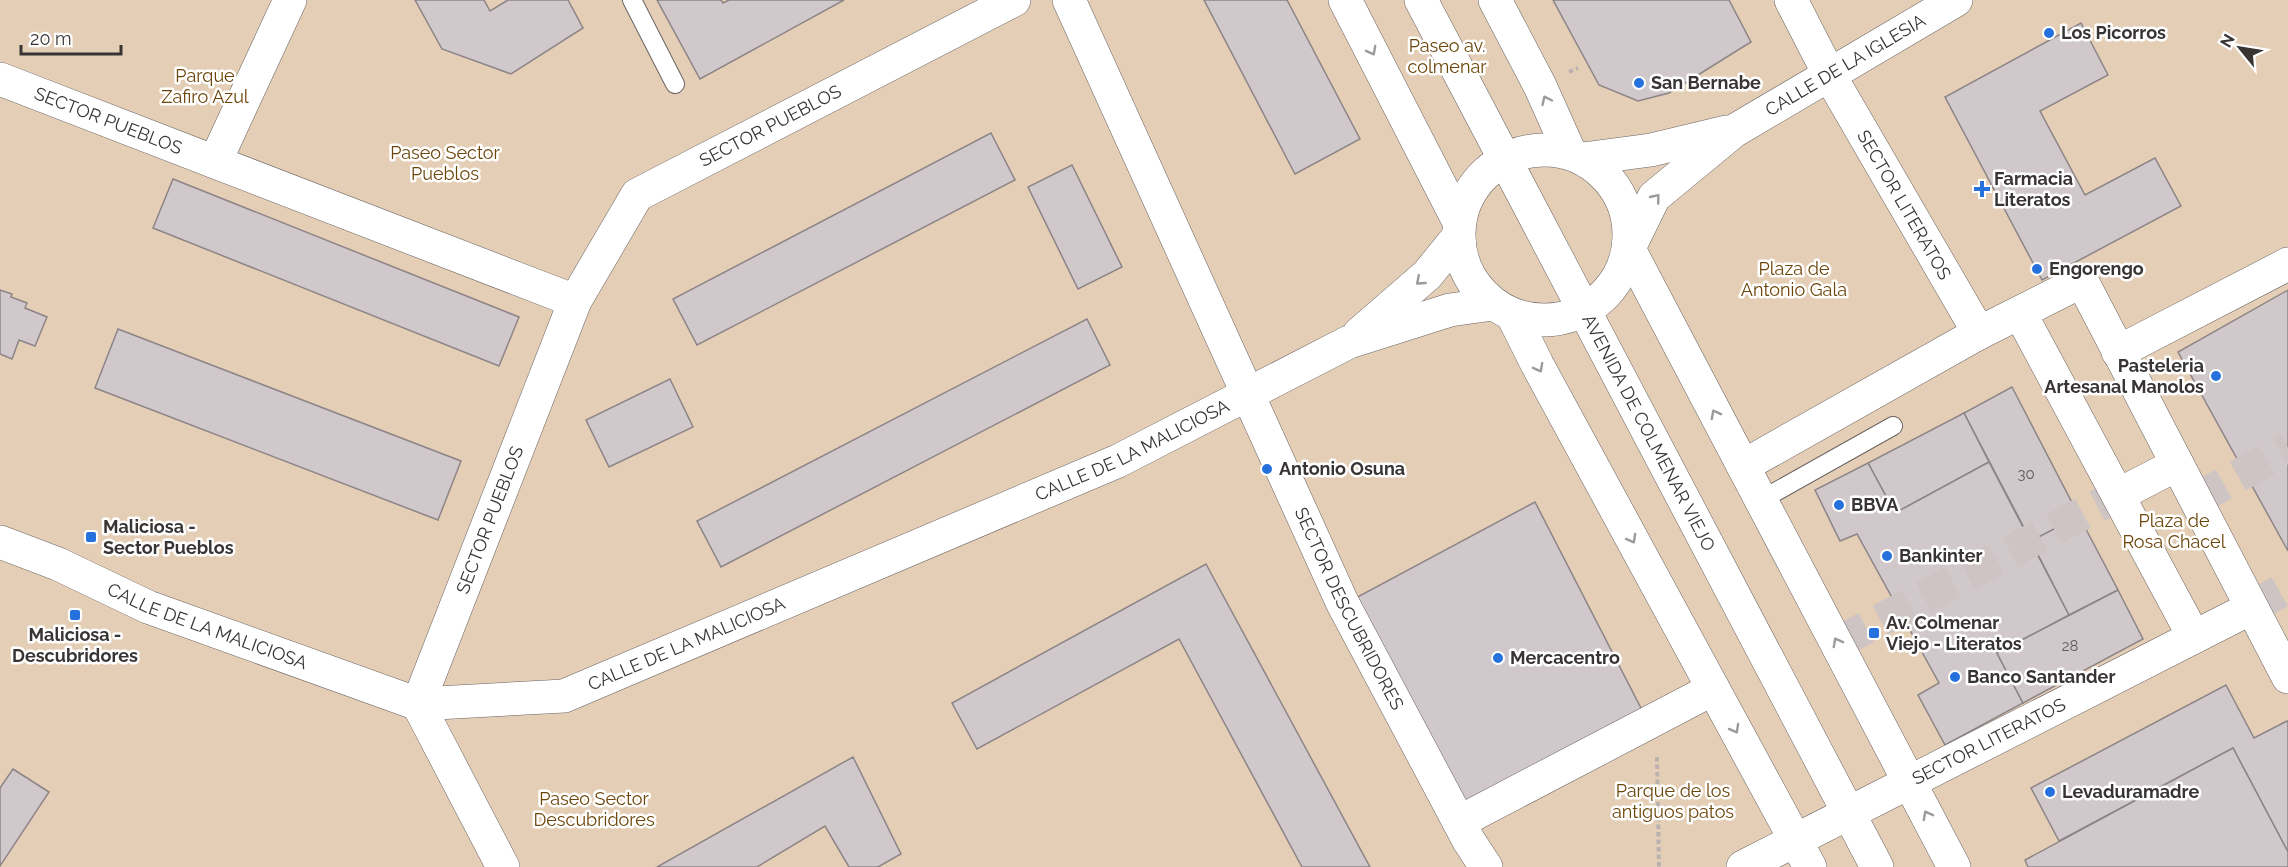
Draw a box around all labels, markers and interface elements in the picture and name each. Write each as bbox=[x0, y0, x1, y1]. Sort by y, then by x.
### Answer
street label: CALLE DE LA IGLESIA bbox=[1761, 9, 1929, 120]
scale bar bbox=[21, 18, 122, 56]
north arrow bbox=[2210, 18, 2270, 78]
place label: Los Picorros bbox=[2061, 22, 2166, 43]
marker: Los Picorros bbox=[2042, 26, 2056, 40]
text: 20 m bbox=[30, 28, 72, 49]
text: N bbox=[2216, 31, 2239, 51]
park label: Paseo av. colmenar bbox=[1407, 35, 1487, 77]
one-way arrow bbox=[1365, 45, 1376, 56]
park label: Parque Zafiro Azul bbox=[161, 65, 249, 107]
place label: San Bernabe bbox=[1651, 72, 1761, 93]
marker: San Bernabe bbox=[1632, 76, 1646, 90]
street label: SECTOR PUEBLOS bbox=[696, 80, 845, 171]
street label: SECTOR PUEBLOS bbox=[32, 82, 185, 158]
one-way arrow bbox=[1542, 96, 1554, 107]
street label: SECTOR LITERATOS bbox=[1853, 126, 1956, 283]
park label: Paseo Sector Pueblos bbox=[390, 142, 501, 184]
place label: Farmacia Literatos bbox=[1994, 168, 2073, 210]
marker: Farmacia Literatos bbox=[1975, 182, 1989, 196]
one-way arrow bbox=[1649, 194, 1660, 205]
park label: Plaza de Antonio Gala bbox=[1741, 258, 1847, 300]
place label: Engorengo bbox=[2049, 258, 2144, 279]
marker: Engorengo bbox=[2030, 262, 2044, 276]
one-way arrow bbox=[1416, 274, 1427, 285]
street label: AVENIDA DE COLMENAR VIEJO bbox=[1578, 311, 1720, 554]
place label: Pasteleria Artesanal Manolos bbox=[2044, 355, 2204, 397]
one-way arrow bbox=[1532, 362, 1543, 372]
marker: Pasteleria Artesanal Manolos bbox=[2209, 369, 2223, 383]
street label: CALLE DE LA MALICIOSA bbox=[1032, 395, 1232, 505]
one-way arrow bbox=[1711, 410, 1722, 421]
street label: SECTOR PUEBLOS bbox=[452, 443, 527, 597]
place label: Antonio Osuna bbox=[1279, 458, 1405, 479]
marker: Antonio Osuna bbox=[1260, 462, 1274, 476]
house number: 30 bbox=[2017, 465, 2035, 483]
place label: BBVA bbox=[1851, 494, 1899, 515]
marker: BBVA bbox=[1832, 498, 1846, 512]
street label: SECTOR DESCUBRIDORES bbox=[1290, 504, 1408, 713]
park label: Plaza de Rosa Chacel bbox=[2122, 510, 2226, 552]
place label: Maliciosa - Sector Pueblos bbox=[103, 516, 234, 558]
marker: Maliciosa - Sector Pueblos bbox=[84, 530, 98, 544]
one-way arrow bbox=[1625, 533, 1636, 544]
place label: Bankinter bbox=[1899, 545, 1982, 566]
marker: Bankinter bbox=[1880, 549, 1894, 563]
street label: CALLE DE LA MALICIOSA bbox=[104, 578, 310, 673]
street label: CALLE DE LA MALICIOSA bbox=[585, 592, 788, 695]
marker: Maliciosa - Descubridores bbox=[68, 608, 82, 622]
place label: Av. Colmenar Viejo - Literatos bbox=[1886, 612, 2022, 654]
place label: Maliciosa - Descubridores bbox=[12, 624, 138, 666]
marker: Av. Colmenar Viejo - Literatos bbox=[1867, 626, 1881, 640]
house number: 28 bbox=[2062, 637, 2078, 655]
one-way arrow bbox=[1833, 638, 1844, 648]
place label: Mercacentro bbox=[1510, 647, 1620, 668]
marker: Mercacentro bbox=[1491, 651, 1505, 665]
place label: Banco Santander bbox=[1967, 666, 2115, 687]
marker: Banco Santander bbox=[1948, 670, 1962, 684]
street label: SECTOR LITERATOS bbox=[1909, 693, 2069, 789]
one-way arrow bbox=[1728, 723, 1739, 733]
park label: Parque de los antiguos patos bbox=[1612, 780, 1734, 822]
place label: Levaduramadre bbox=[2062, 781, 2199, 802]
marker: Levaduramadre bbox=[2043, 785, 2057, 799]
park label: Paseo Sector Descubridores bbox=[533, 788, 655, 830]
one-way arrow bbox=[1922, 811, 1934, 822]

